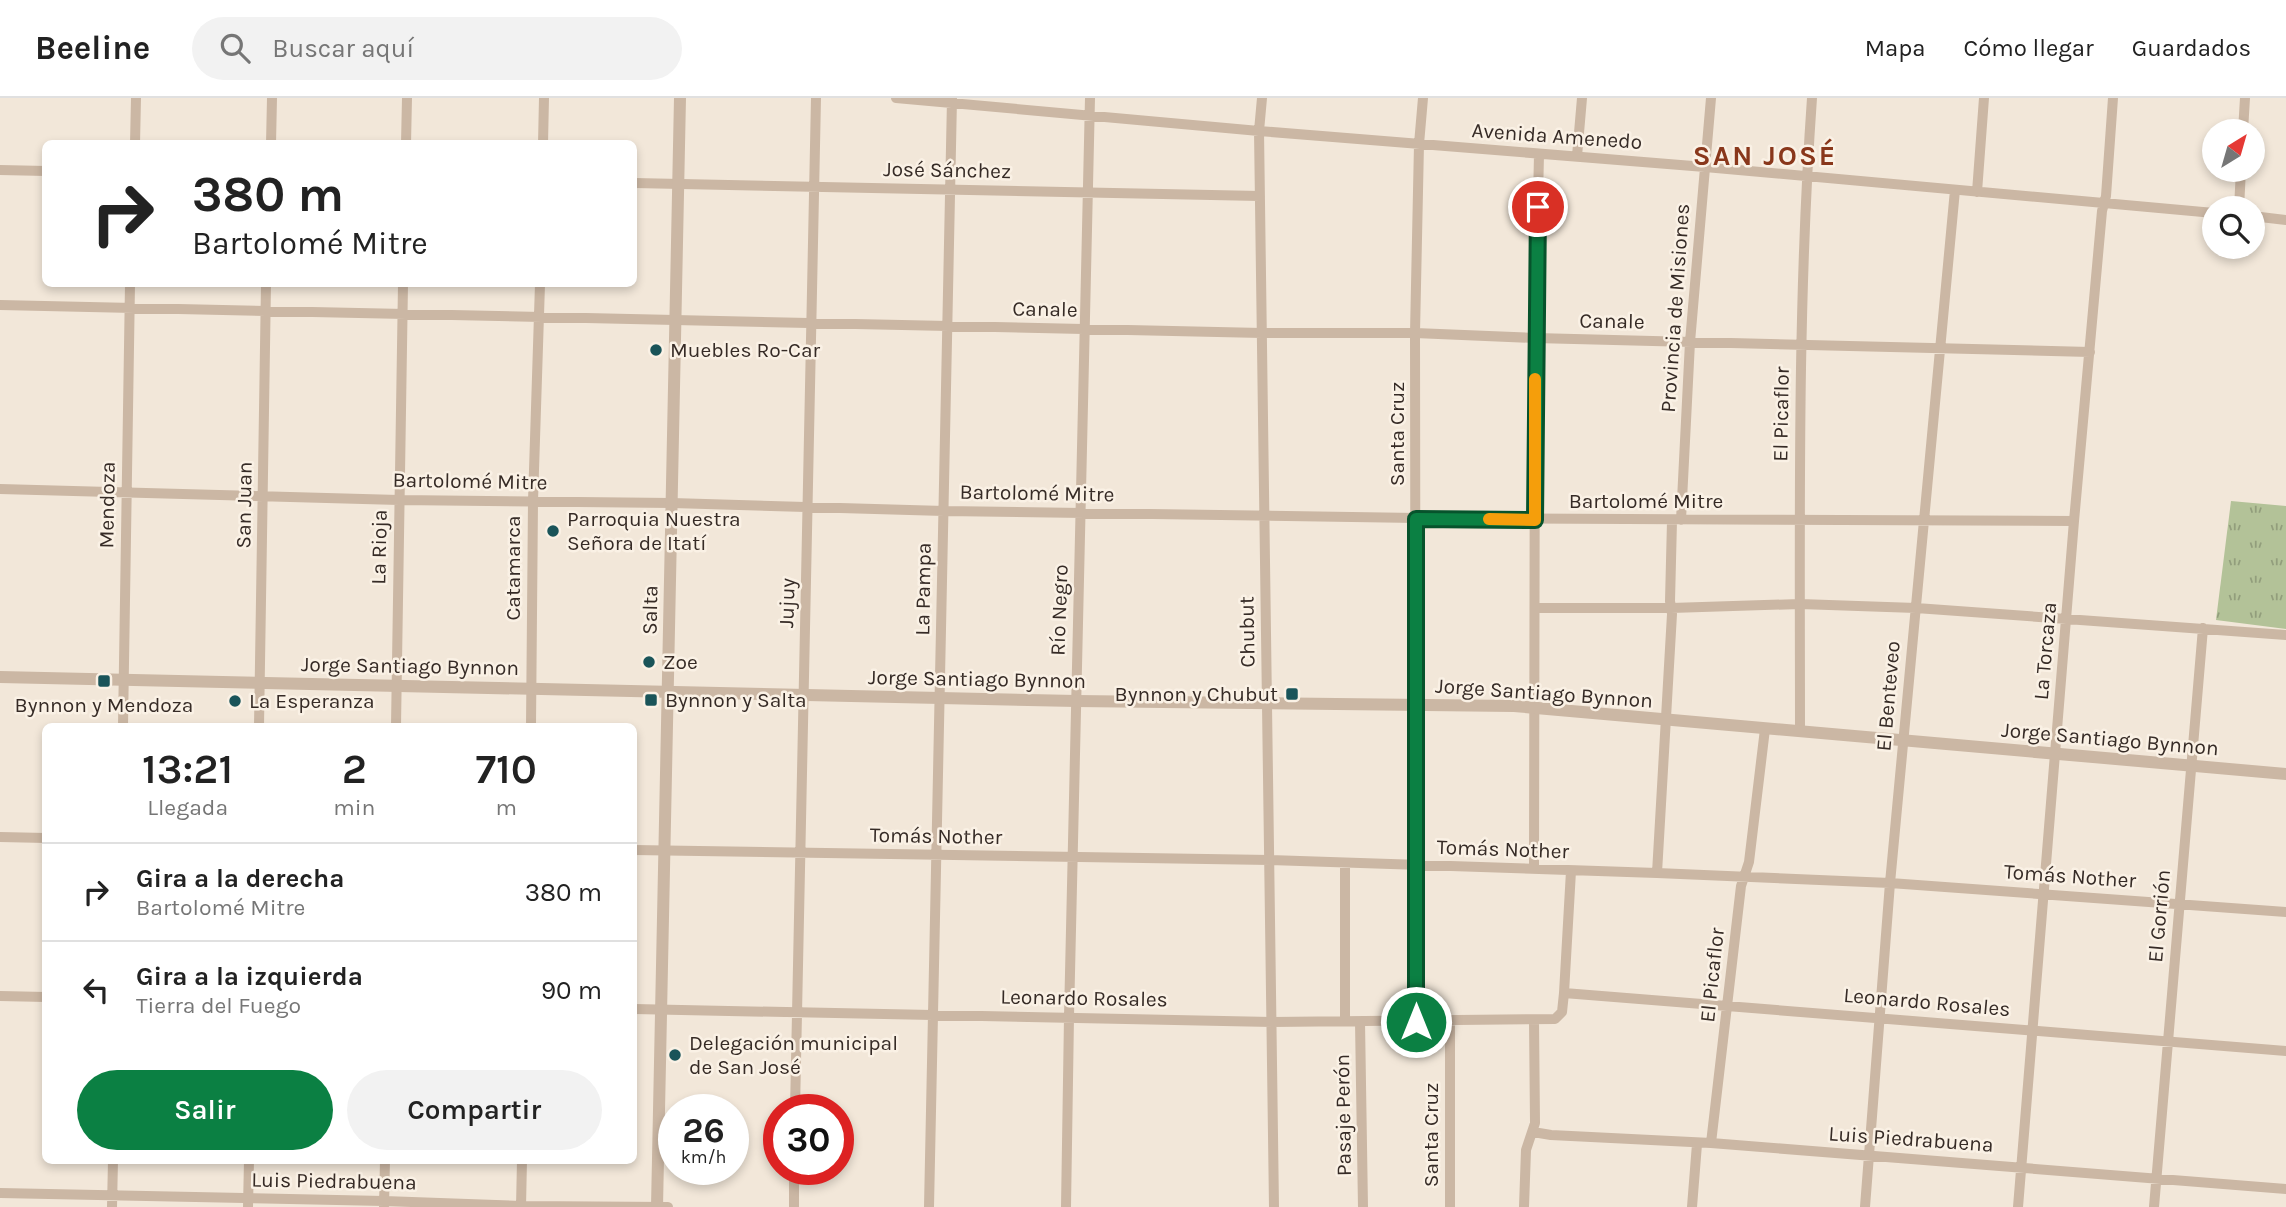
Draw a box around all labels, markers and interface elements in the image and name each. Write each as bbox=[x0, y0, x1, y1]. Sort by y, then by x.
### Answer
search box bbox=[192, 17, 682, 80]
text: Beeline bbox=[35, 29, 150, 67]
icon: search bbox=[216, 29, 254, 67]
text: Buscar aquí bbox=[272, 33, 414, 64]
text: Mapa bbox=[1865, 34, 1925, 62]
text: Cómo llegar bbox=[1963, 34, 2094, 62]
text: Guardados bbox=[2132, 34, 2251, 62]
street label: Avenida Amenedo bbox=[1471, 118, 1643, 154]
north arrow bbox=[2202, 119, 2264, 182]
map controls bbox=[2202, 119, 2265, 259]
district label: SAN JOSÉ bbox=[1693, 138, 1837, 172]
street label: José Sánchez bbox=[883, 157, 1011, 183]
text: 380 m bbox=[192, 166, 344, 223]
icon: right bbox=[77, 168, 168, 259]
pin bbox=[1508, 177, 1568, 237]
icon: arrive bbox=[1519, 188, 1557, 226]
button: search bbox=[2202, 196, 2265, 259]
street label: Provincia de Misiones bbox=[1656, 203, 1694, 413]
text: Bartolomé Mitre bbox=[192, 225, 428, 262]
street label: Canale bbox=[1012, 296, 1078, 322]
street label: Canale bbox=[1579, 308, 1645, 334]
place label: Muebles Ro-Car bbox=[670, 338, 820, 362]
marker: Muebles Ro-Car bbox=[648, 342, 664, 358]
street label: El Picaflor bbox=[1768, 366, 1794, 462]
street label: Santa Cruz bbox=[1385, 382, 1409, 486]
street label: Mendoza bbox=[94, 461, 120, 549]
street label: San Juan bbox=[231, 461, 257, 549]
street label: Bartolomé Mitre bbox=[392, 468, 548, 494]
street label: Bartolomé Mitre bbox=[959, 480, 1115, 506]
street label: Bartolomé Mitre bbox=[1569, 489, 1723, 513]
place label: Parroquia Nuestra Señora de Itatí bbox=[567, 507, 741, 555]
street label: La Rioja bbox=[366, 509, 392, 585]
street label: Catamarca bbox=[501, 515, 525, 621]
marker: Parroquia Nuestra Señora de Itatí bbox=[545, 523, 561, 539]
street label: La Pampa bbox=[910, 542, 936, 636]
street label: Río Negro bbox=[1045, 564, 1073, 656]
street label: Jujuy bbox=[774, 577, 800, 629]
street label: Salta bbox=[638, 585, 662, 635]
street label: Chubut bbox=[1234, 596, 1260, 668]
street label: La Torcaza bbox=[2029, 601, 2061, 701]
street label: El Benteveo bbox=[1871, 640, 1905, 752]
place label: Zoe bbox=[663, 650, 698, 674]
street label: Jorge Santiago Bynnon bbox=[301, 652, 519, 680]
marker: Zoe bbox=[641, 654, 657, 670]
street label: Jorge Santiago Bynnon bbox=[868, 665, 1086, 693]
marker: Bynnon y Mendoza bbox=[96, 673, 112, 689]
street label: Jorge Santiago Bynnon bbox=[1434, 673, 1654, 713]
place label: Bynnon y Chubut bbox=[1115, 682, 1278, 706]
marker: Bynnon y Chubut bbox=[1284, 686, 1300, 702]
place label: Bynnon y Salta bbox=[665, 688, 807, 712]
place label: La Esperanza bbox=[249, 689, 375, 713]
marker: Bynnon y Salta bbox=[643, 692, 659, 708]
place label: Bynnon y Mendoza bbox=[15, 693, 193, 717]
marker: La Esperanza bbox=[227, 693, 243, 709]
street label: Jorge Santiago Bynnon bbox=[2000, 718, 2220, 760]
text: 13:21 bbox=[142, 744, 233, 794]
text: 2 bbox=[342, 744, 367, 794]
text: 710 bbox=[476, 744, 537, 794]
text: Llegada bbox=[147, 794, 228, 821]
text: min bbox=[333, 794, 375, 821]
text: m bbox=[495, 794, 517, 821]
street label: Tomás Nother bbox=[870, 823, 1003, 849]
street label: Tomás Nother bbox=[1436, 835, 1570, 863]
street label: Tomás Nother bbox=[2003, 859, 2137, 893]
text: Gira a la derecha bbox=[136, 863, 345, 894]
street label: El Gorrión bbox=[2143, 868, 2175, 964]
icon: right bbox=[77, 873, 115, 911]
text: 380 m bbox=[525, 877, 602, 908]
text: Bartolomé Mitre bbox=[136, 894, 305, 921]
street label: El Picaflor bbox=[1695, 926, 1729, 1024]
text: Gira a la izquierda bbox=[136, 961, 363, 992]
icon: left bbox=[77, 971, 115, 1009]
text: 90 m bbox=[541, 975, 602, 1006]
street label: Leonardo Rosales bbox=[1843, 983, 2011, 1021]
street label: Leonardo Rosales bbox=[1000, 985, 1168, 1011]
position arrow bbox=[1379, 985, 1453, 1059]
text: Tierra del Fuego bbox=[136, 992, 301, 1019]
place label: Delegación municipal de San José bbox=[689, 1031, 898, 1079]
marker: Delegación municipal de San José bbox=[667, 1047, 683, 1063]
street label: Pasaje Perón bbox=[1330, 1054, 1356, 1176]
button: Salir bbox=[77, 1070, 333, 1150]
button: Compartir bbox=[347, 1070, 602, 1150]
street label: Santa Cruz bbox=[1419, 1083, 1443, 1187]
speed limit sign: 30 bbox=[763, 1094, 854, 1185]
text: 26 bbox=[682, 1110, 725, 1151]
street label: Luis Piedrabuena bbox=[1828, 1121, 1994, 1157]
text: km/h bbox=[681, 1146, 726, 1168]
street label: Luis Piedrabuena bbox=[251, 1168, 417, 1194]

